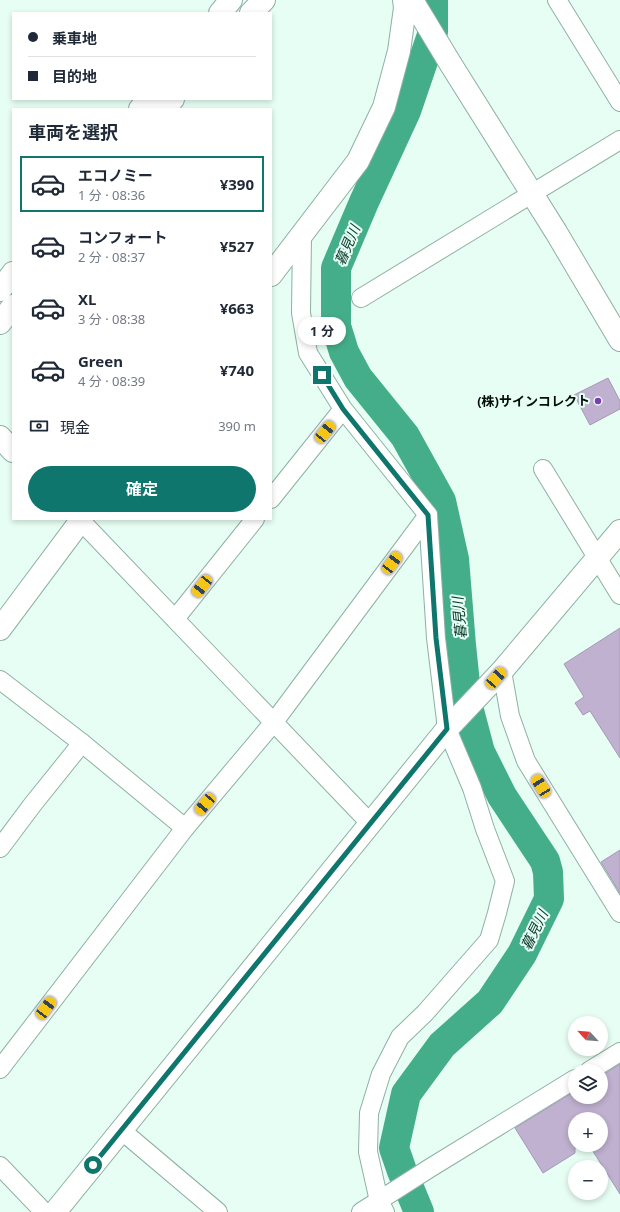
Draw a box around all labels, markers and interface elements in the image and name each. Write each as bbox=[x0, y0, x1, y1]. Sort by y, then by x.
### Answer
text: 乗車地 bbox=[52, 28, 97, 48]
text: 目的地 bbox=[52, 66, 97, 86]
text: 車両を選択 bbox=[28, 120, 118, 144]
text: エコノミー bbox=[78, 165, 153, 185]
icon: car bbox=[30, 166, 66, 202]
text: ¥390 bbox=[220, 174, 254, 194]
text: 1 分 · 08:36 bbox=[78, 186, 145, 204]
water label: 暮見川 bbox=[330, 220, 365, 268]
text: コンフォート bbox=[78, 227, 168, 247]
icon: car bbox=[30, 228, 66, 264]
text: ¥527 bbox=[220, 236, 254, 256]
text: 2 分 · 08:37 bbox=[78, 248, 145, 266]
text: XL bbox=[78, 289, 96, 309]
icon: car bbox=[30, 290, 66, 326]
text: ¥663 bbox=[220, 298, 254, 318]
text: 3 分 · 08:38 bbox=[78, 310, 145, 328]
callout: 1 分 bbox=[298, 317, 346, 345]
text: 1 分 bbox=[310, 322, 334, 340]
text: Green bbox=[78, 351, 123, 371]
icon: car bbox=[30, 352, 66, 388]
text: ¥740 bbox=[220, 360, 254, 380]
route end bbox=[313, 366, 331, 384]
text: 4 分 · 08:39 bbox=[78, 372, 145, 390]
place label: (株)サインコレクト bbox=[477, 392, 590, 410]
marker: (株)サインコレクト bbox=[593, 396, 603, 406]
icon: cash bbox=[28, 415, 50, 437]
text: 現金 bbox=[60, 417, 90, 437]
text: 390 m bbox=[218, 417, 256, 435]
car bbox=[313, 419, 337, 445]
button: 確定 bbox=[28, 466, 256, 512]
car bbox=[380, 550, 404, 576]
car bbox=[190, 573, 214, 599]
water label: 暮見川 bbox=[448, 594, 470, 640]
car bbox=[484, 665, 508, 691]
car bbox=[530, 773, 552, 799]
car bbox=[193, 791, 217, 817]
water label: 暮見川 bbox=[516, 905, 553, 953]
car bbox=[34, 995, 58, 1021]
north arrow bbox=[568, 1016, 608, 1056]
map controls bbox=[568, 1016, 608, 1200]
button: layers bbox=[568, 1064, 608, 1104]
button: + bbox=[568, 1112, 608, 1152]
route start bbox=[84, 1156, 102, 1174]
button: − bbox=[568, 1160, 608, 1200]

